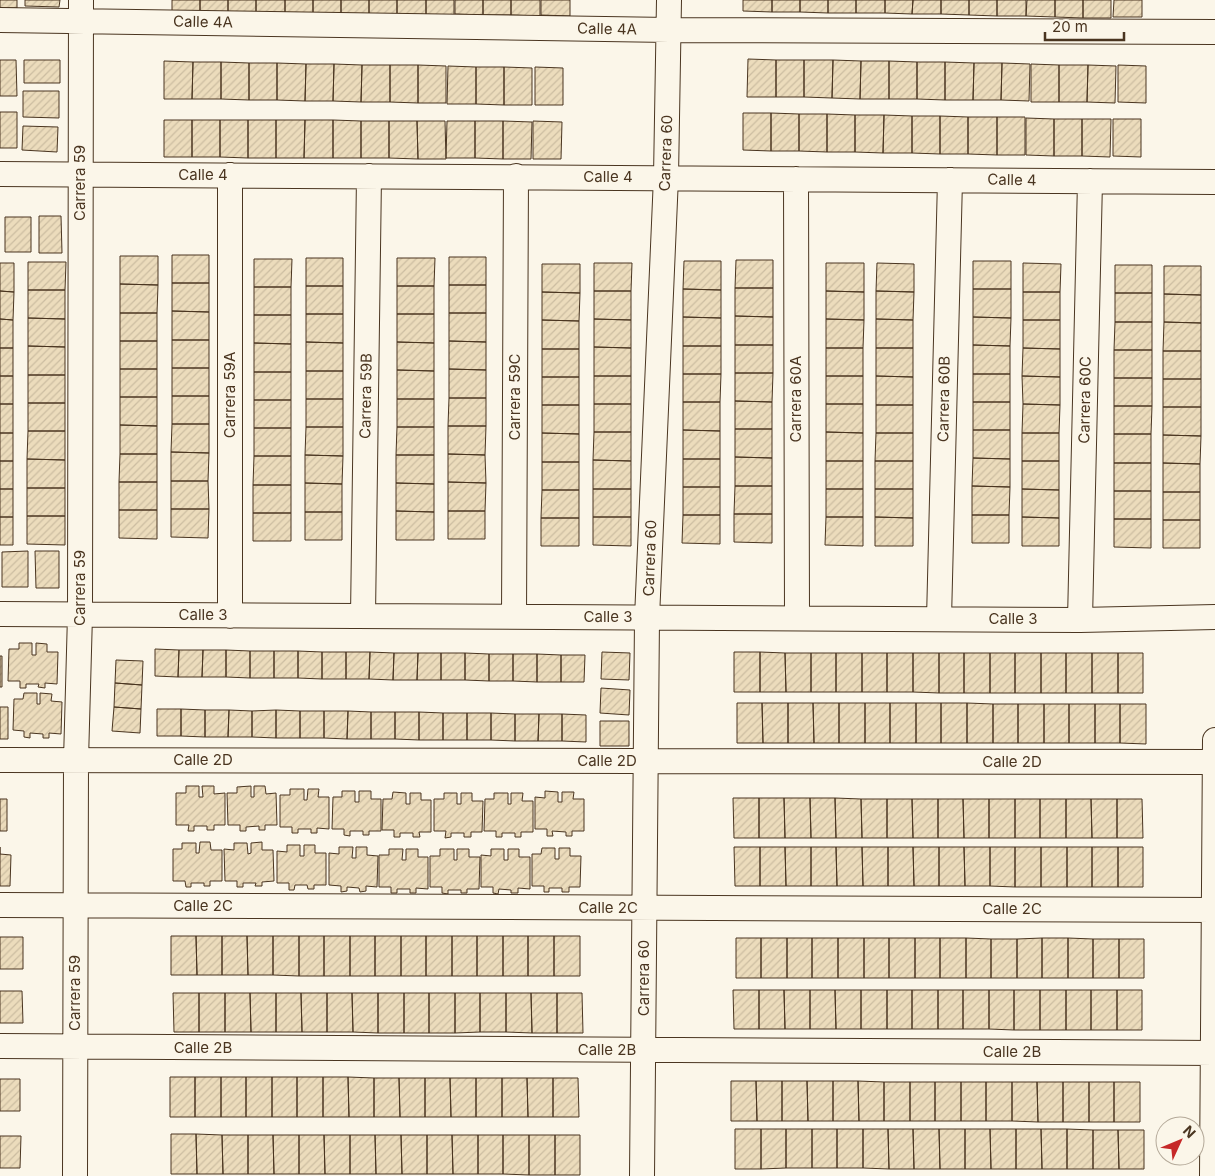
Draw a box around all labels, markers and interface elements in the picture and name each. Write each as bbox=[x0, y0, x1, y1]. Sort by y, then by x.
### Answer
scale bar bbox=[1045, 10, 1124, 42]
street label: Calle 4A bbox=[173, 11, 233, 32]
text: 20 m bbox=[1052, 17, 1088, 36]
street label: Calle 4A bbox=[577, 18, 637, 39]
street label: Carrera 60 bbox=[655, 114, 676, 192]
street label: Carrera 59 bbox=[70, 145, 89, 221]
street label: Calle 4 bbox=[178, 165, 228, 184]
street label: Calle 4 bbox=[583, 167, 633, 186]
street label: Calle 4 bbox=[987, 170, 1037, 189]
street label: Carrera 59A bbox=[220, 352, 239, 438]
street label: Carrera 59B bbox=[355, 353, 376, 439]
street label: Carrera 59C bbox=[505, 353, 524, 441]
street label: Carrera 60A bbox=[786, 356, 805, 442]
street label: Carrera 60B bbox=[933, 356, 954, 442]
street label: Carrera 60C bbox=[1074, 356, 1095, 444]
street label: Carrera 60 bbox=[639, 519, 660, 597]
street label: Carrera 59 bbox=[70, 550, 89, 626]
street label: Calle 3 bbox=[179, 605, 227, 624]
street label: Calle 3 bbox=[584, 607, 632, 626]
street label: Calle 3 bbox=[989, 609, 1037, 628]
street label: Calle 2D bbox=[173, 750, 233, 769]
street label: Calle 2D bbox=[577, 751, 637, 770]
street label: Calle 2D bbox=[982, 752, 1042, 771]
street label: Calle 2C bbox=[173, 896, 233, 915]
street label: Calle 2C bbox=[578, 898, 638, 917]
street label: Calle 2C bbox=[982, 899, 1042, 918]
street label: Carrera 60 bbox=[634, 940, 653, 1016]
street label: Carrera 59 bbox=[65, 955, 84, 1031]
street label: Calle 2B bbox=[174, 1038, 232, 1057]
street label: Calle 2B bbox=[578, 1040, 636, 1059]
street label: Calle 2B bbox=[983, 1042, 1041, 1061]
north arrow bbox=[1155, 1116, 1205, 1166]
text: N bbox=[1180, 1122, 1200, 1141]

